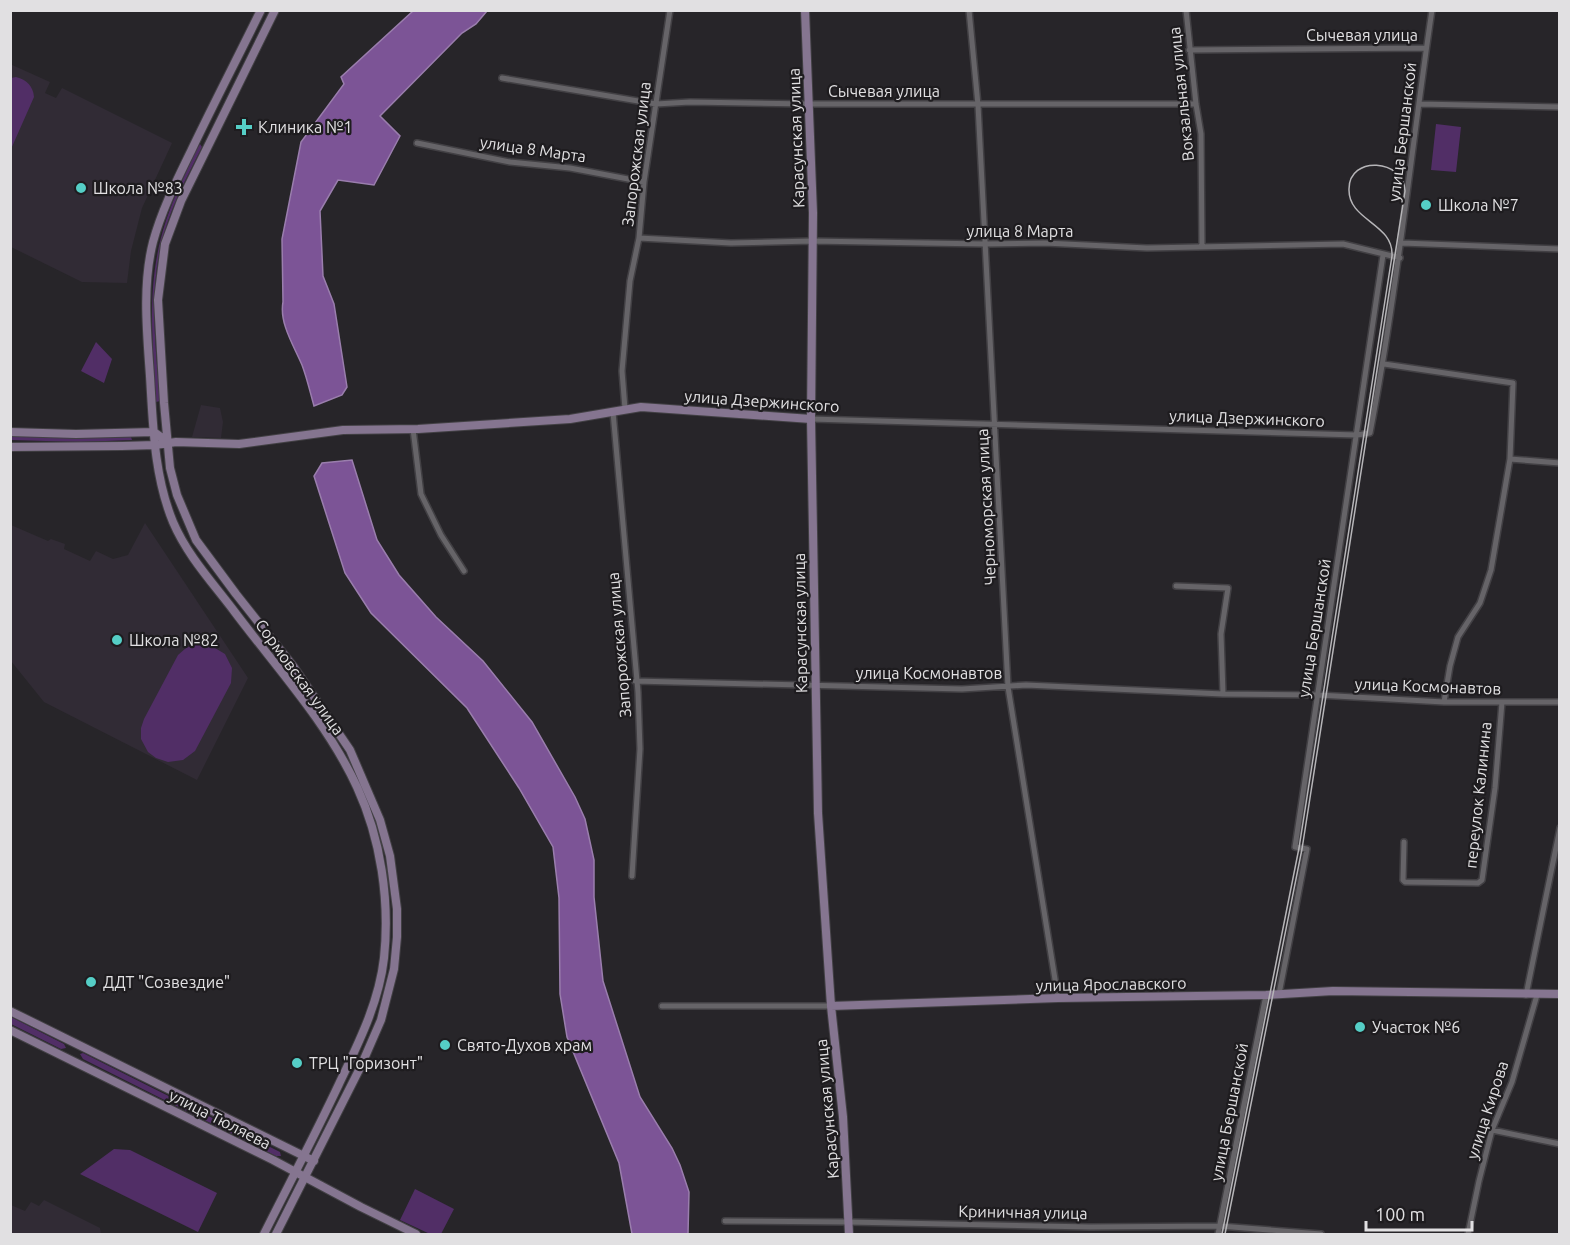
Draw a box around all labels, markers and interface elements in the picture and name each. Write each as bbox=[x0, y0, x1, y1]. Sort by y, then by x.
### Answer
street label: Вокзальная улица bbox=[1165, 26, 1197, 162]
street label: Сычевая улица bbox=[1306, 26, 1418, 44]
street label: улица Бершанской bbox=[1385, 61, 1419, 203]
street label: Карасунская улица bbox=[785, 68, 807, 208]
street label: Запорожская улица bbox=[618, 81, 654, 227]
street label: Сычевая улица bbox=[828, 82, 940, 100]
marker: Клиника №1 bbox=[235, 118, 253, 136]
place label: Клиника №1 bbox=[258, 118, 353, 136]
street label: улица 8 Марта bbox=[479, 133, 587, 165]
place label: Школа №83 bbox=[93, 179, 183, 197]
marker: Школа №83 bbox=[74, 181, 88, 195]
place label: Школа №7 bbox=[1438, 196, 1519, 214]
marker: Школа №7 bbox=[1419, 198, 1433, 212]
street label: улица 8 Марта bbox=[967, 222, 1073, 240]
street label: улица Дзержинского bbox=[684, 387, 840, 415]
street label: улица Дзержинского bbox=[1169, 406, 1325, 430]
street label: Черноморская улица bbox=[973, 428, 999, 586]
street label: Карасунская улица bbox=[790, 553, 810, 693]
street label: улица Бершанской bbox=[1294, 557, 1334, 699]
street label: Запорожская улица bbox=[604, 572, 634, 718]
street label: Сормовская улица bbox=[252, 616, 348, 738]
place label: Школа №82 bbox=[129, 631, 219, 649]
marker: Школа №82 bbox=[110, 633, 124, 647]
street label: улица Космонавтов bbox=[856, 664, 1002, 682]
street label: улица Космонавтов bbox=[1354, 674, 1502, 698]
street label: переулок Калинина bbox=[1461, 721, 1495, 869]
place label: ДДТ "Созвездие" bbox=[103, 973, 230, 991]
street label: улица Ярославского bbox=[1035, 974, 1187, 994]
marker: ДДТ "Созвездие" bbox=[84, 975, 98, 989]
place label: Участок №6 bbox=[1372, 1018, 1460, 1036]
marker: Участок №6 bbox=[1353, 1020, 1367, 1034]
place label: Свято-Духов храм bbox=[457, 1036, 592, 1054]
marker: Свято-Духов храм bbox=[438, 1038, 452, 1052]
street label: Карасунская улица bbox=[812, 1038, 842, 1180]
street label: улица Бершанской bbox=[1207, 1041, 1251, 1183]
place label: ТРЦ "Горизонт" bbox=[309, 1054, 423, 1072]
marker: ТРЦ "Горизонт" bbox=[290, 1056, 304, 1070]
street label: улица Кирова bbox=[1463, 1058, 1511, 1162]
street label: улица Тюляева bbox=[166, 1086, 274, 1152]
scale bar bbox=[1366, 1194, 1472, 1232]
street label: Криничная улица bbox=[958, 1202, 1088, 1222]
text: 100 m bbox=[1375, 1204, 1425, 1224]

